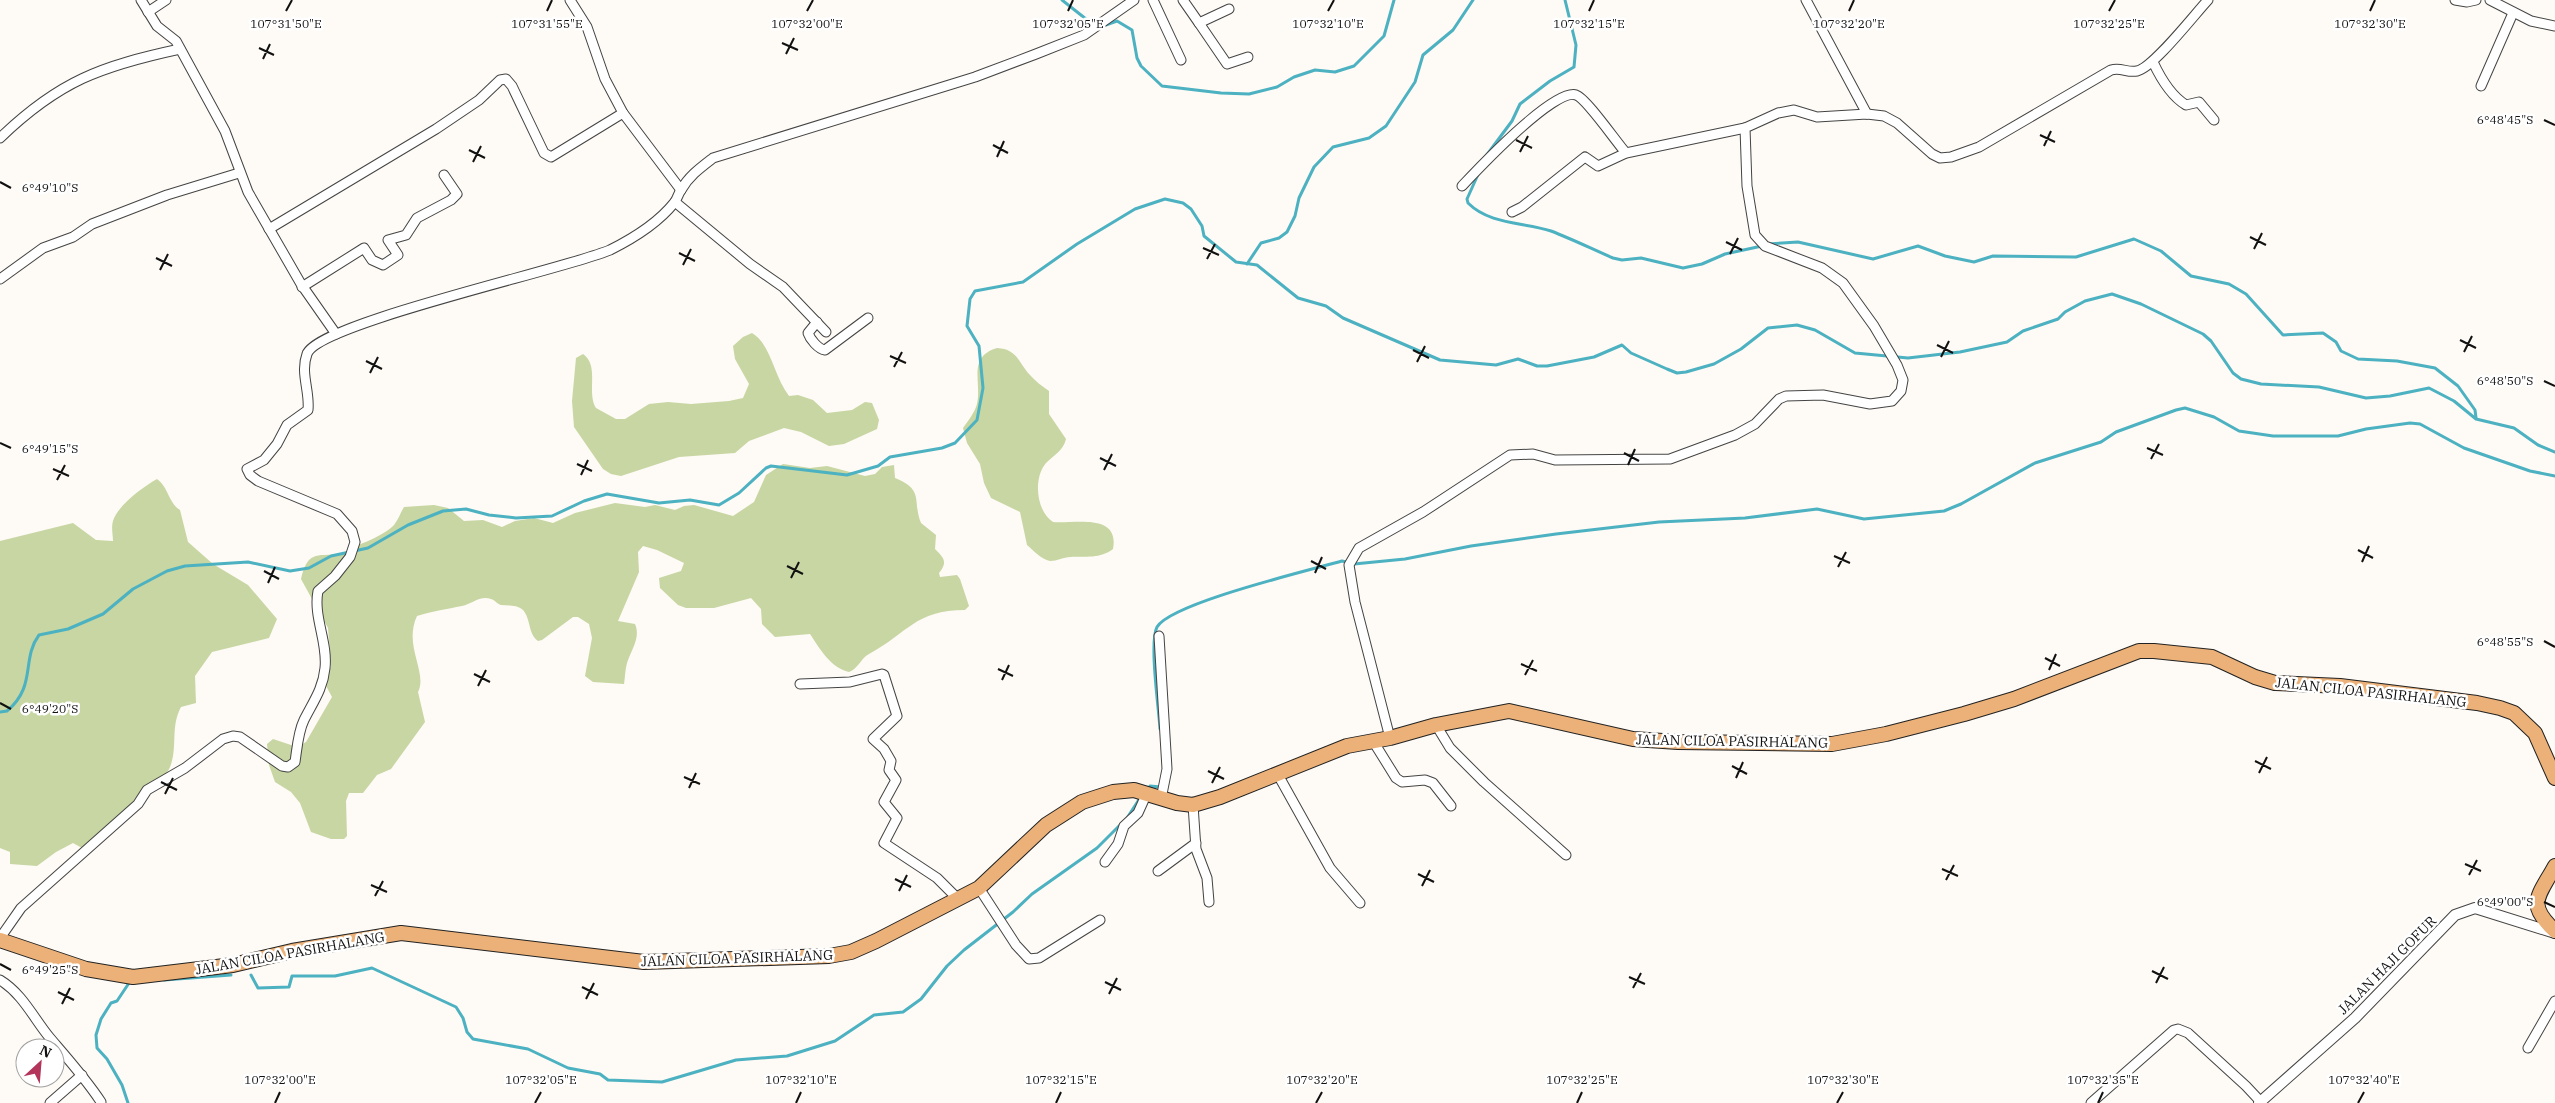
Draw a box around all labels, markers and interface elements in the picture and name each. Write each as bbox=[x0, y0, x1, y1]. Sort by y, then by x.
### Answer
text: 107°31'50"E bbox=[250, 16, 322, 31]
text: 107°31'55"E bbox=[511, 16, 583, 31]
text: 107°32'00"E bbox=[771, 16, 843, 31]
text: 107°32'05"E bbox=[1032, 16, 1104, 31]
text: 107°32'10"E bbox=[1292, 16, 1364, 31]
text: 107°32'15"E bbox=[1553, 16, 1625, 31]
text: 107°32'20"E bbox=[1813, 16, 1885, 31]
text: 107°32'25"E bbox=[2073, 16, 2145, 31]
text: 107°32'30"E bbox=[2334, 16, 2406, 31]
text: 6°48'45"S bbox=[2477, 112, 2533, 127]
text: 6°49'10"S bbox=[22, 180, 78, 195]
text: 6°48'50"S bbox=[2477, 373, 2533, 388]
text: 6°49'15"S bbox=[22, 441, 78, 456]
text: 6°48'55"S bbox=[2477, 634, 2533, 649]
street label: JALAN CILOA PASIRHALANG bbox=[2274, 673, 2468, 711]
text: 6°49'20"S bbox=[22, 701, 78, 716]
street label: JALAN CILOA PASIRHALANG bbox=[1636, 730, 1828, 752]
text: 6°49'00"S bbox=[2477, 894, 2533, 909]
street label: JALAN HAJI GOFUR bbox=[2334, 912, 2440, 1018]
street label: JALAN CILOA PASIRHALANG bbox=[194, 927, 386, 979]
street label: JALAN CILOA PASIRHALANG bbox=[641, 946, 833, 970]
text: 6°49'25"S bbox=[22, 962, 78, 977]
north arrow bbox=[15, 1038, 65, 1088]
text: N bbox=[37, 1041, 55, 1062]
text: 107°32'00"E bbox=[244, 1072, 316, 1087]
text: 107°32'05"E bbox=[505, 1072, 577, 1087]
text: 107°32'10"E bbox=[765, 1072, 837, 1087]
text: 107°32'15"E bbox=[1025, 1072, 1097, 1087]
text: 107°32'20"E bbox=[1286, 1072, 1358, 1087]
text: 107°32'25"E bbox=[1546, 1072, 1618, 1087]
text: 107°32'30"E bbox=[1807, 1072, 1879, 1087]
text: 107°32'35"E bbox=[2067, 1072, 2139, 1087]
text: 107°32'40"E bbox=[2328, 1072, 2400, 1087]

